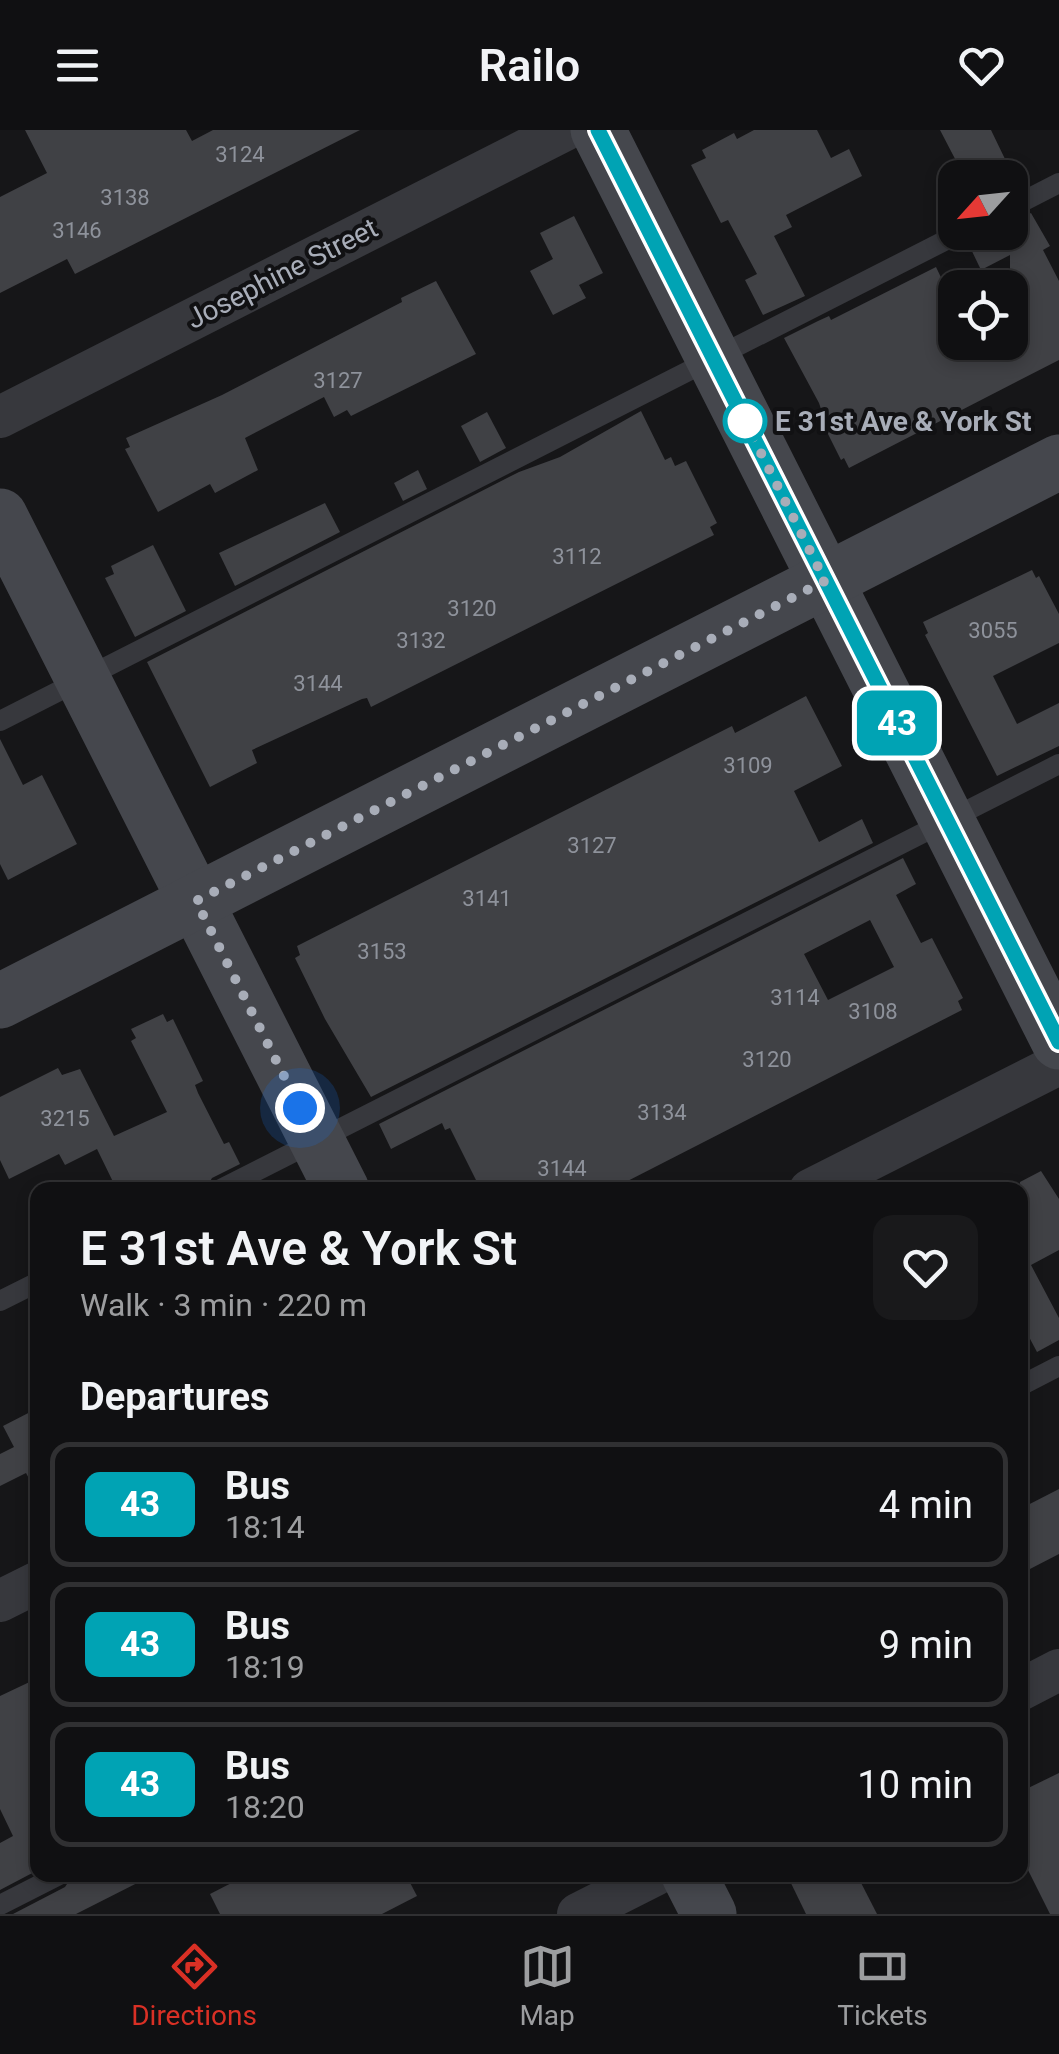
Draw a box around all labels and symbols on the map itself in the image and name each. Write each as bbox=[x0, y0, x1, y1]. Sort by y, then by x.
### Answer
house number: 3124 bbox=[215, 142, 265, 167]
north arrow bbox=[938, 160, 1028, 250]
house number: 3138 bbox=[100, 185, 150, 210]
street label: Josephine Street bbox=[181, 211, 383, 336]
house number: 3146 bbox=[52, 218, 102, 243]
house number: 3127 bbox=[313, 368, 363, 393]
marker: E 31st Ave & York St bbox=[724, 400, 766, 442]
place label: E 31st Ave & York St bbox=[775, 405, 1031, 438]
house number: 3112 bbox=[552, 544, 602, 569]
house number: 3120 bbox=[447, 596, 497, 621]
house number: 3055 bbox=[968, 618, 1018, 643]
house number: 3132 bbox=[396, 628, 446, 653]
house number: 3144 bbox=[293, 671, 343, 696]
line badge: 43 bbox=[852, 690, 942, 756]
house number: 3109 bbox=[723, 753, 773, 778]
house number: 3127 bbox=[567, 833, 617, 858]
house number: 3141 bbox=[462, 886, 512, 911]
house number: 3153 bbox=[357, 939, 407, 964]
house number: 3114 bbox=[770, 985, 820, 1010]
house number: 3108 bbox=[848, 999, 898, 1024]
house number: 3120 bbox=[742, 1047, 792, 1072]
your location bbox=[275, 1083, 325, 1133]
house number: 3134 bbox=[637, 1100, 687, 1125]
house number: 3215 bbox=[40, 1106, 90, 1131]
house number: 3144 bbox=[537, 1156, 587, 1181]

